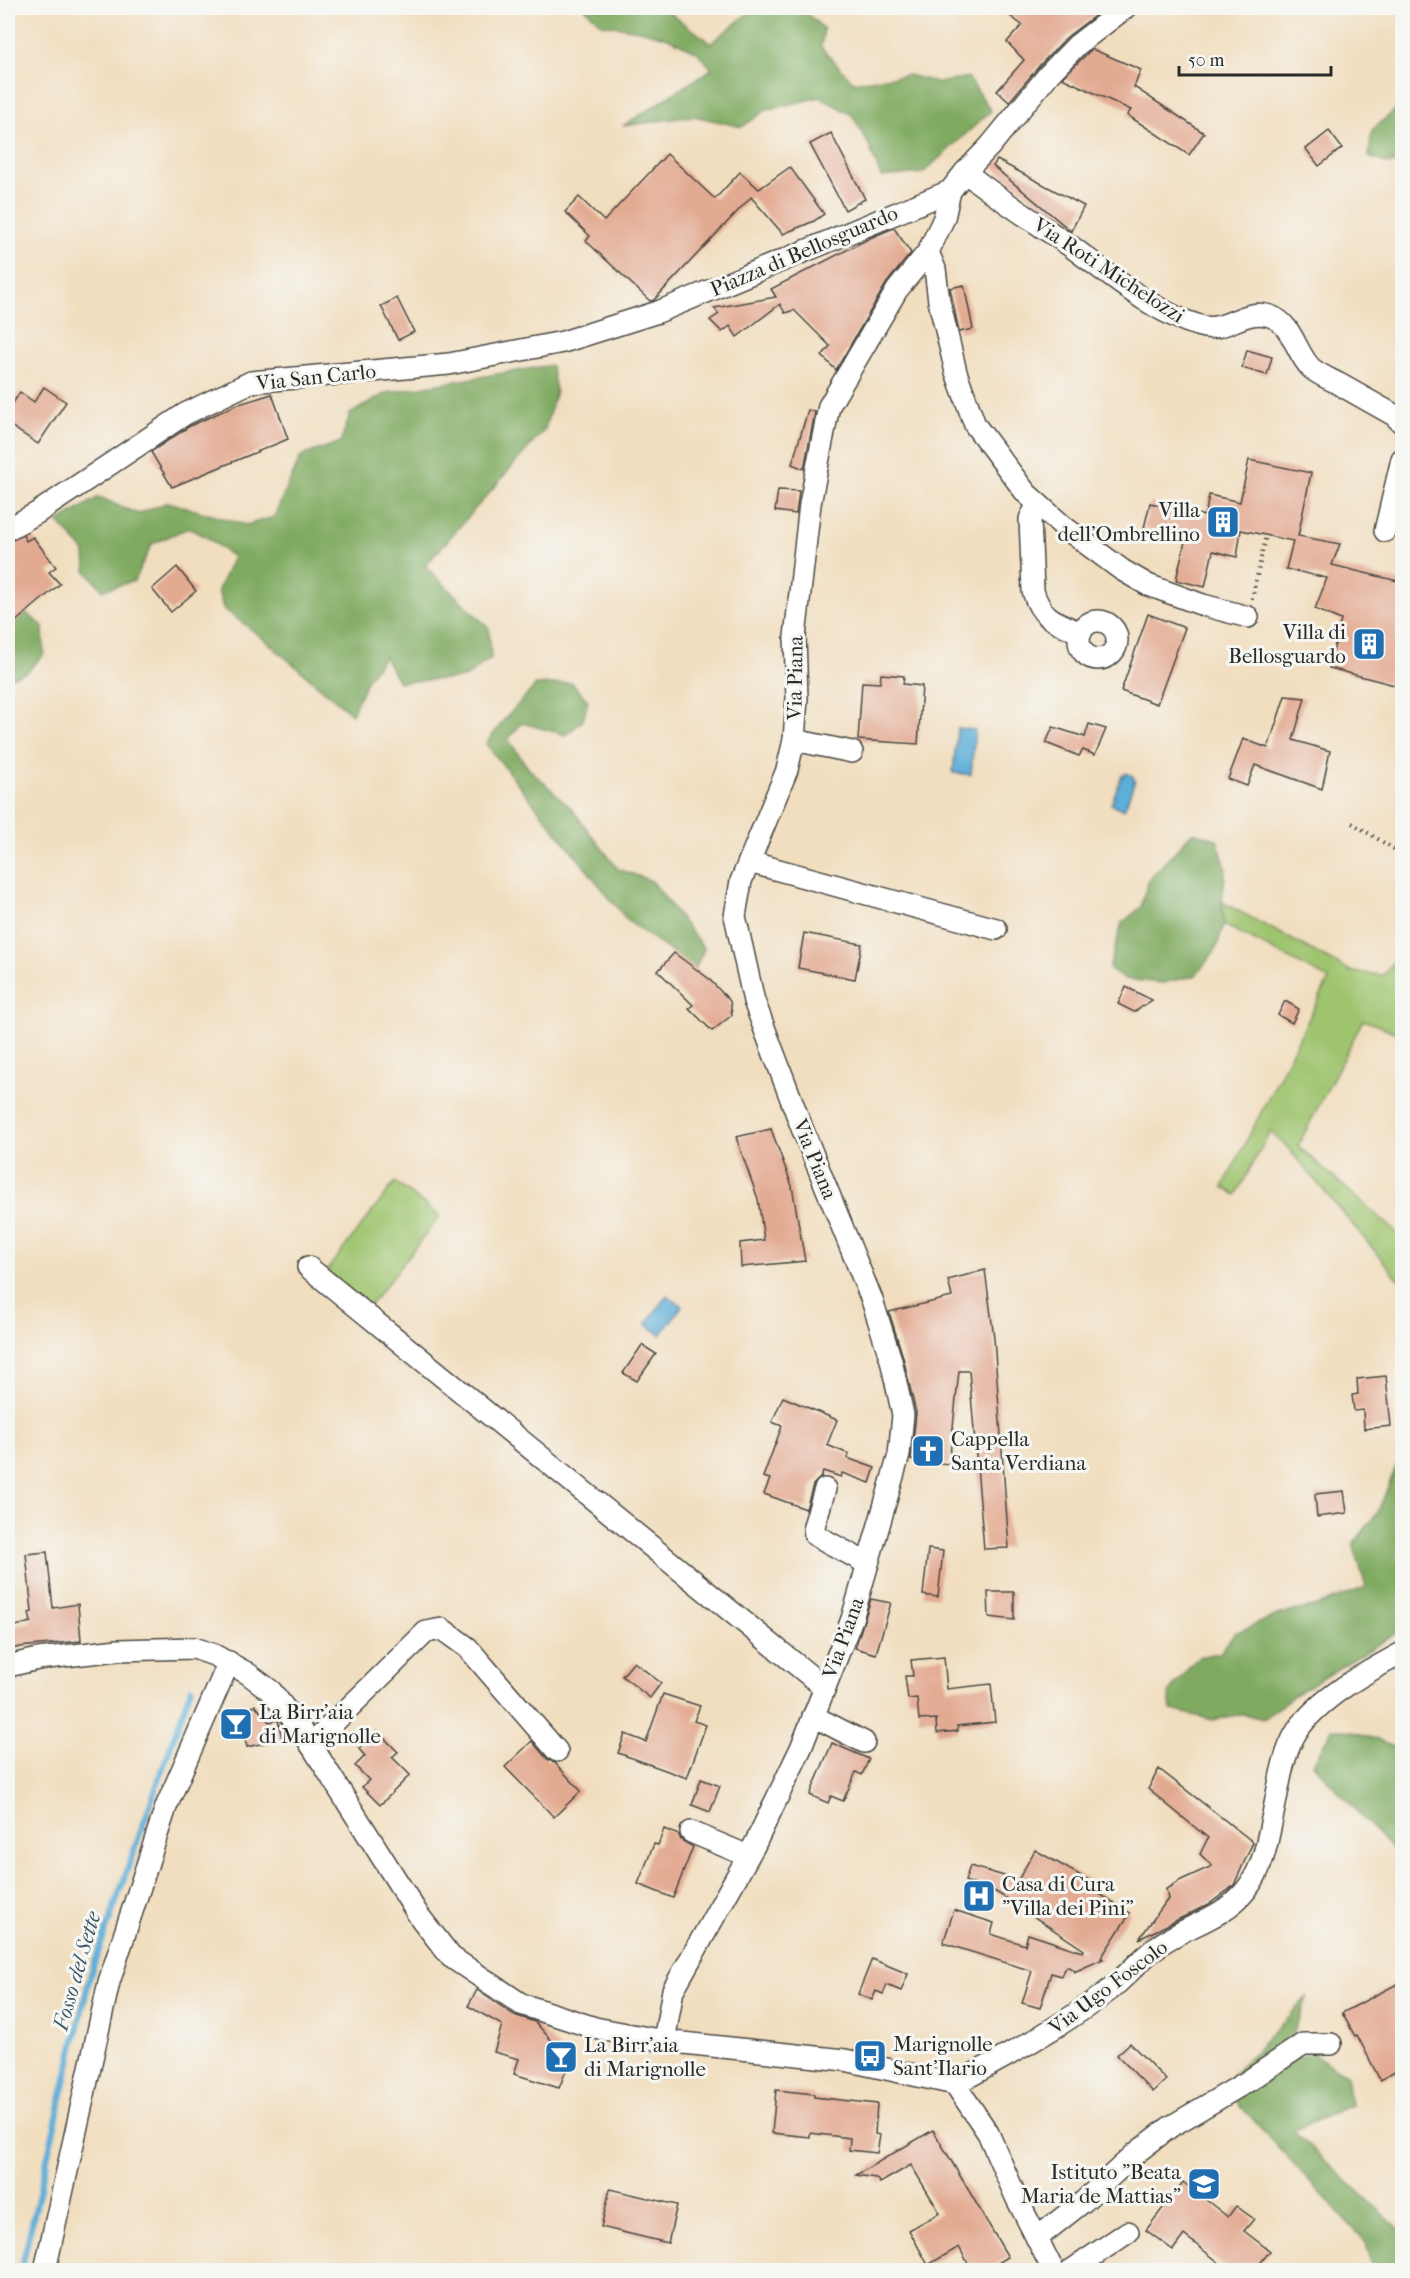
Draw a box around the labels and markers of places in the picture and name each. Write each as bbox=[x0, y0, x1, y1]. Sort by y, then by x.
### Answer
place label: Villa dell'Ombrellino bbox=[1058, 498, 1200, 546]
building icon: Villa dell'Ombrellino bbox=[1205, 504, 1241, 540]
place label: Villa di Bellosguardo bbox=[1228, 620, 1346, 668]
building icon: Villa di Bellosguardo bbox=[1351, 626, 1387, 662]
place label: Cappella Santa Verdiana bbox=[951, 1427, 1086, 1475]
church icon: Cappella Santa Verdiana bbox=[910, 1433, 946, 1469]
place label: La Birr'aia di Marignolle bbox=[259, 1700, 381, 1748]
bar icon: La Birr'aia di Marignolle bbox=[218, 1706, 254, 1742]
place label: Casa di Cura "Villa dei Pini" bbox=[1002, 1872, 1134, 1920]
hospital icon: Casa di Cura "Villa dei Pini" bbox=[961, 1878, 997, 1914]
place label: Marignolle Sant'Ilario bbox=[893, 2032, 993, 2080]
place label: La Birr’aia di Marignolle bbox=[584, 2033, 706, 2081]
bus stop icon: Marignolle Sant'Ilario bbox=[852, 2038, 888, 2074]
bar icon: La Birr’aia di Marignolle bbox=[543, 2039, 579, 2075]
place label: Istituto "Beata Maria de Mattias" bbox=[1021, 2160, 1181, 2208]
school or university icon: Istituto "Beata Maria de Mattias" bbox=[1186, 2166, 1222, 2202]

